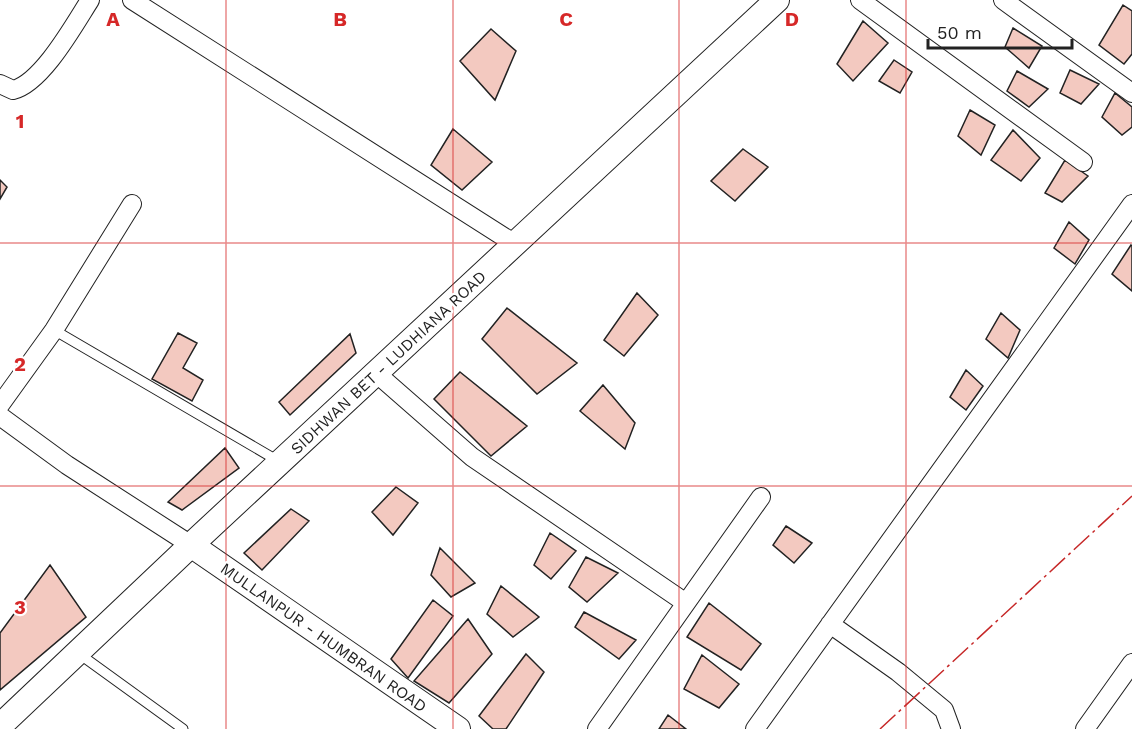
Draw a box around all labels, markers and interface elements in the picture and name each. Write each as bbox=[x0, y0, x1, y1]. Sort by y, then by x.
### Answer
text: A bbox=[106, 7, 120, 31]
text: B bbox=[333, 7, 347, 31]
text: C bbox=[559, 7, 573, 31]
text: D bbox=[785, 7, 799, 31]
scale bar bbox=[928, 12, 1072, 50]
text: 50 m bbox=[937, 22, 982, 43]
text: 1 bbox=[16, 109, 24, 133]
street label: SIDHWAN BET - LUDHIANA ROAD bbox=[287, 267, 490, 458]
text: 2 bbox=[14, 352, 26, 376]
street label: MULLANPUR - HUMBRAN ROAD bbox=[217, 559, 430, 716]
text: 3 bbox=[14, 595, 26, 619]

